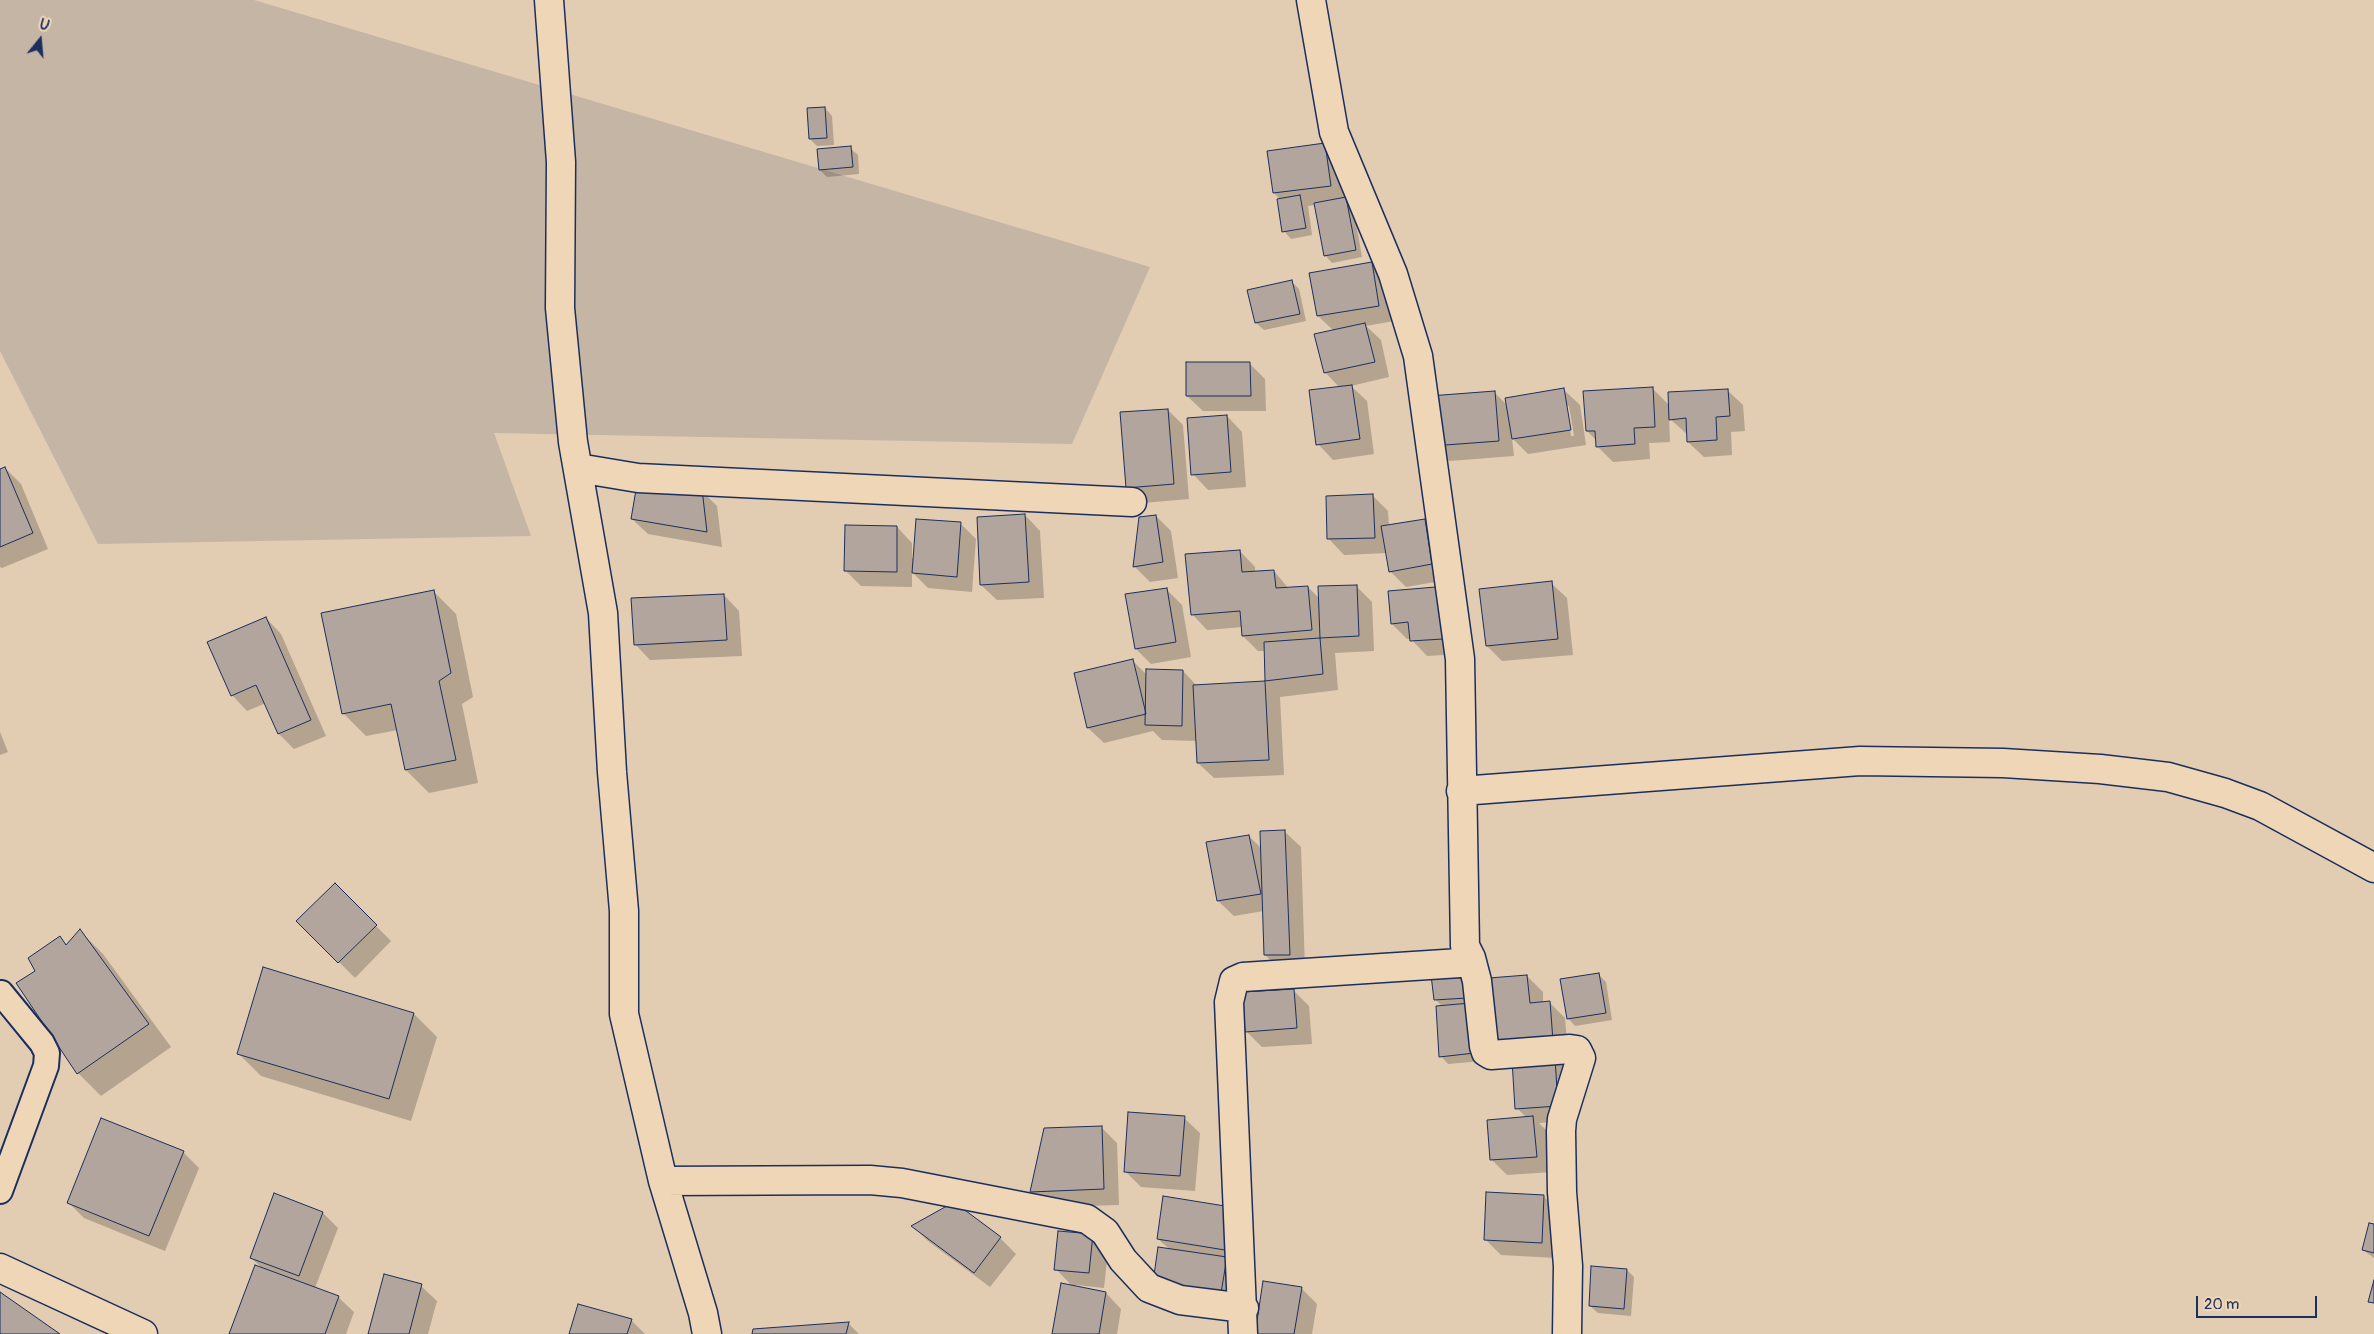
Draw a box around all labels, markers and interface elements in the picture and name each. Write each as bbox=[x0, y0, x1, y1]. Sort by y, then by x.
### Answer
north arrow bbox=[15, 15, 65, 65]
text: U bbox=[38, 16, 51, 35]
scale bar bbox=[2199, 1286, 2320, 1318]
text: 20 m bbox=[2204, 1295, 2239, 1314]

